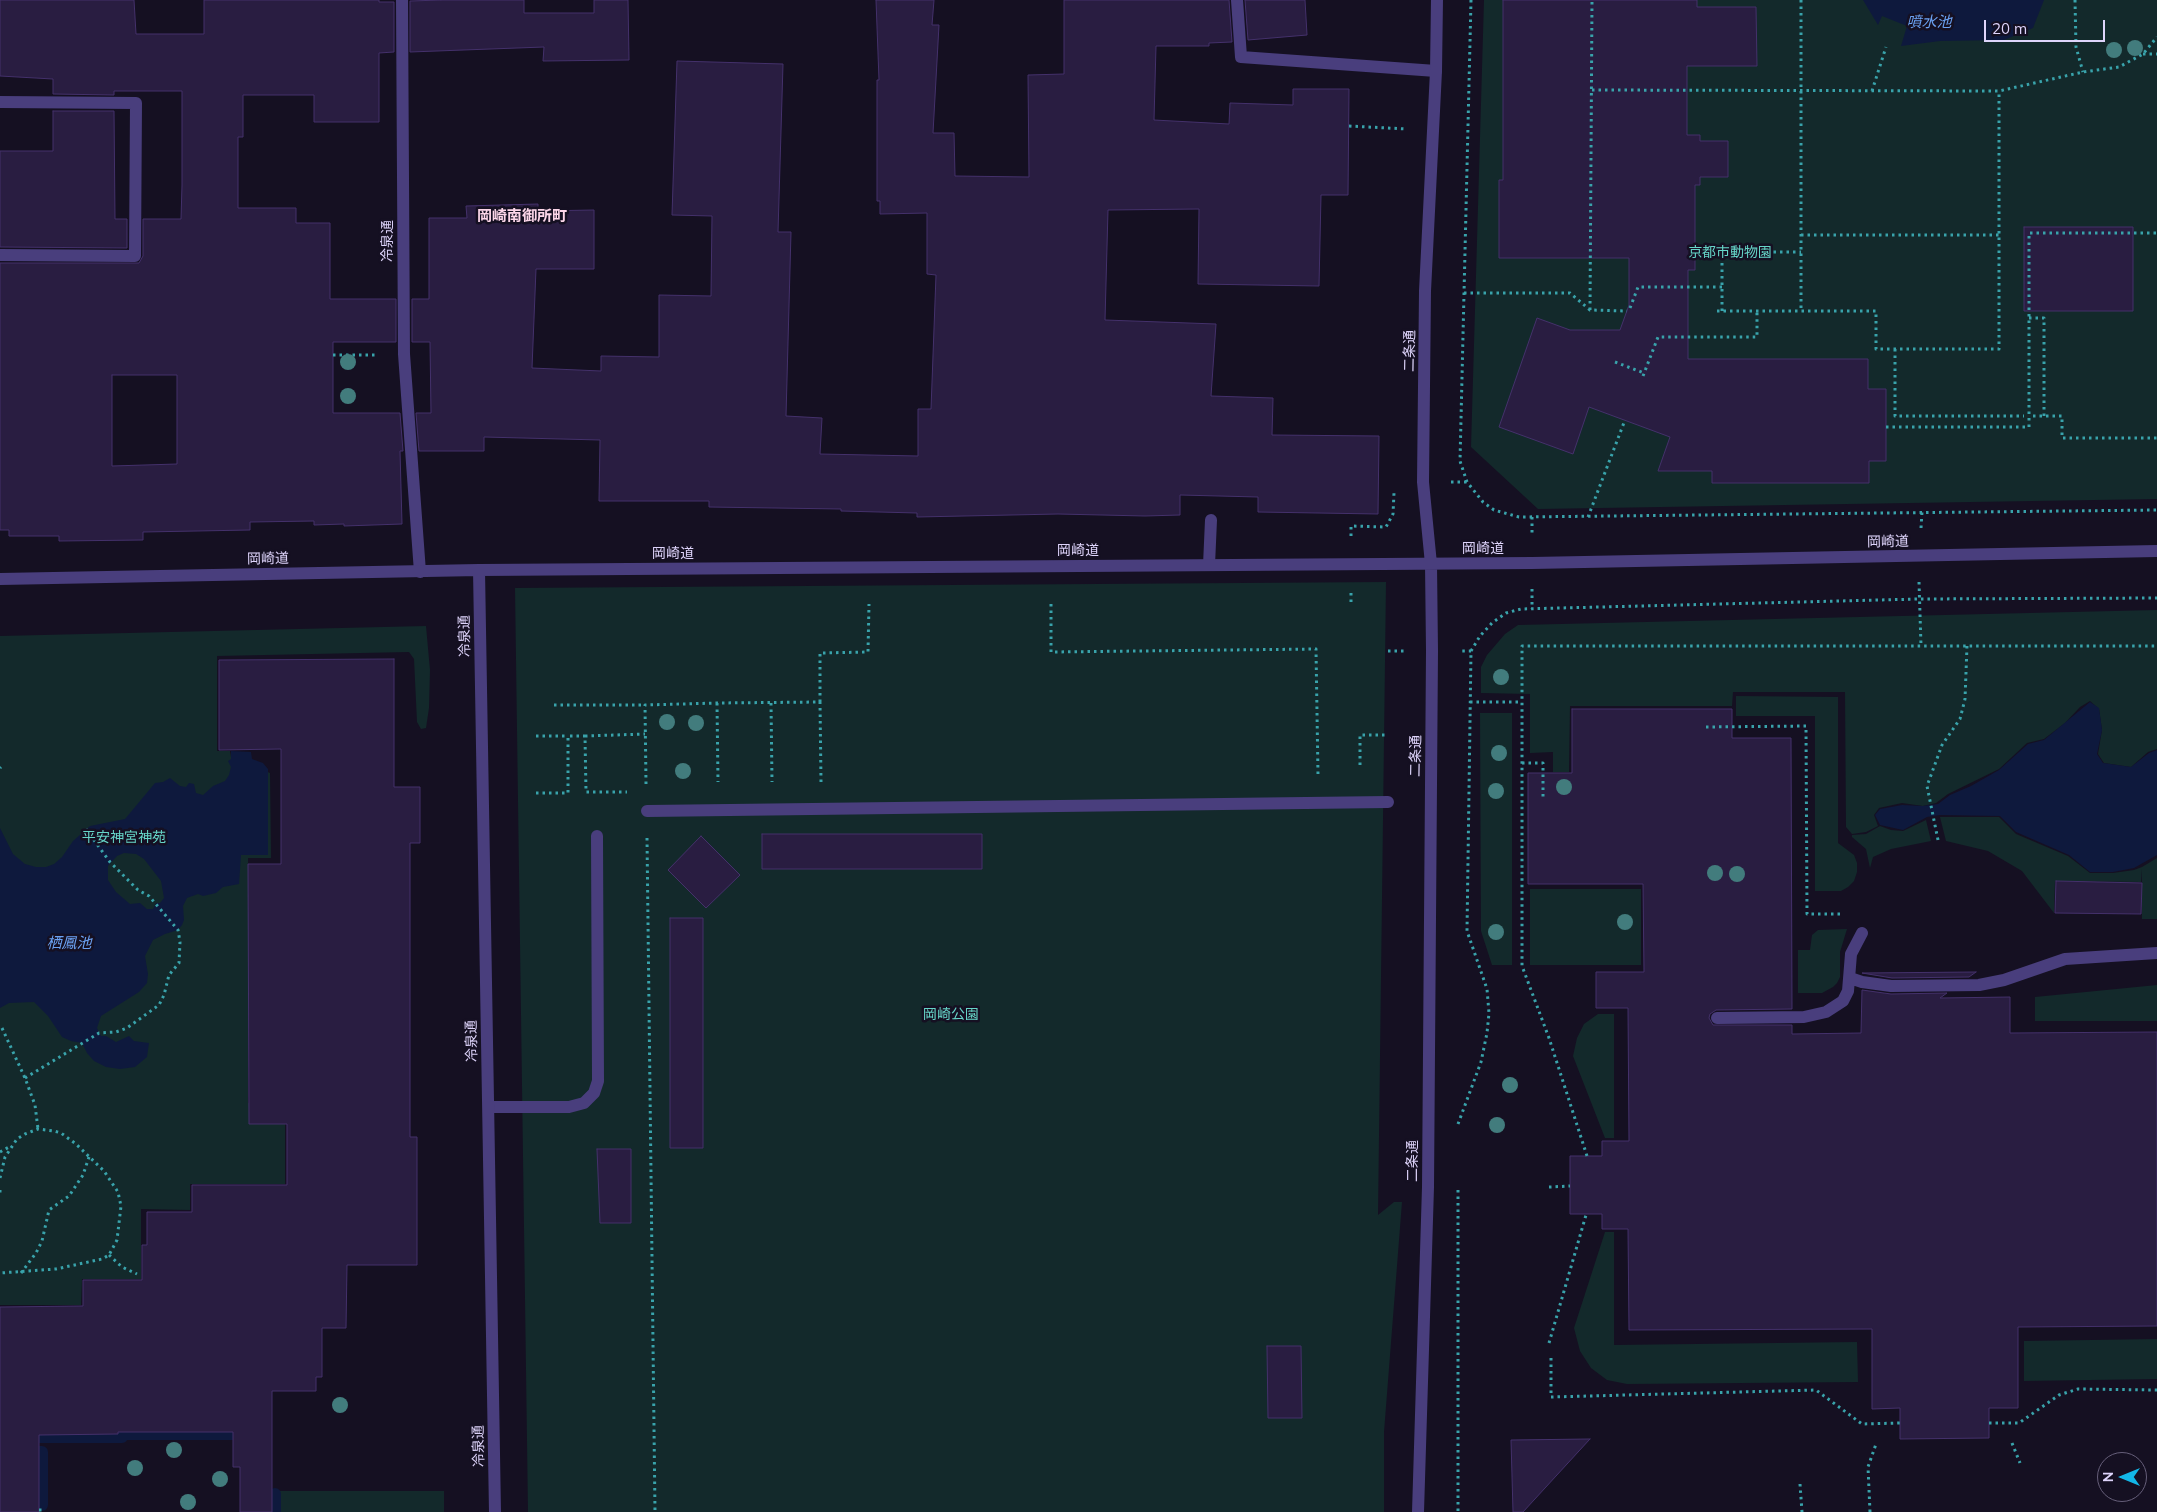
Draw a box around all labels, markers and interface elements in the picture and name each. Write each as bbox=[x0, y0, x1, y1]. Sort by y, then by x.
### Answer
scale bar bbox=[1987, 10, 2108, 42]
water label: 噴水池 bbox=[1907, 13, 1951, 31]
text: 20 m bbox=[1992, 19, 2027, 38]
district label: 岡崎南御所町 bbox=[477, 207, 567, 225]
street label: 冷泉通 bbox=[380, 220, 396, 262]
park label: 京都市動物園 bbox=[1688, 245, 1772, 261]
street label: 二条通 bbox=[1401, 330, 1419, 372]
street label: 岡崎道 bbox=[1867, 533, 1909, 551]
street label: 岡崎道 bbox=[1462, 541, 1504, 557]
street label: 岡崎道 bbox=[1057, 543, 1099, 559]
street label: 岡崎道 bbox=[652, 546, 694, 562]
street label: 岡崎道 bbox=[247, 550, 289, 568]
street label: 冷泉通 bbox=[456, 615, 474, 657]
street label: 二条通 bbox=[1407, 735, 1425, 777]
park label: 平安神宮神苑 bbox=[82, 830, 166, 846]
water label: 栖鳳池 bbox=[47, 934, 91, 952]
park label: 岡崎公園 bbox=[923, 1007, 979, 1023]
street label: 冷泉通 bbox=[463, 1020, 481, 1062]
street label: 二条通 bbox=[1405, 1140, 1421, 1182]
street label: 冷泉通 bbox=[470, 1425, 488, 1467]
north arrow bbox=[2097, 1452, 2147, 1502]
text: N bbox=[2099, 1472, 2117, 1482]

